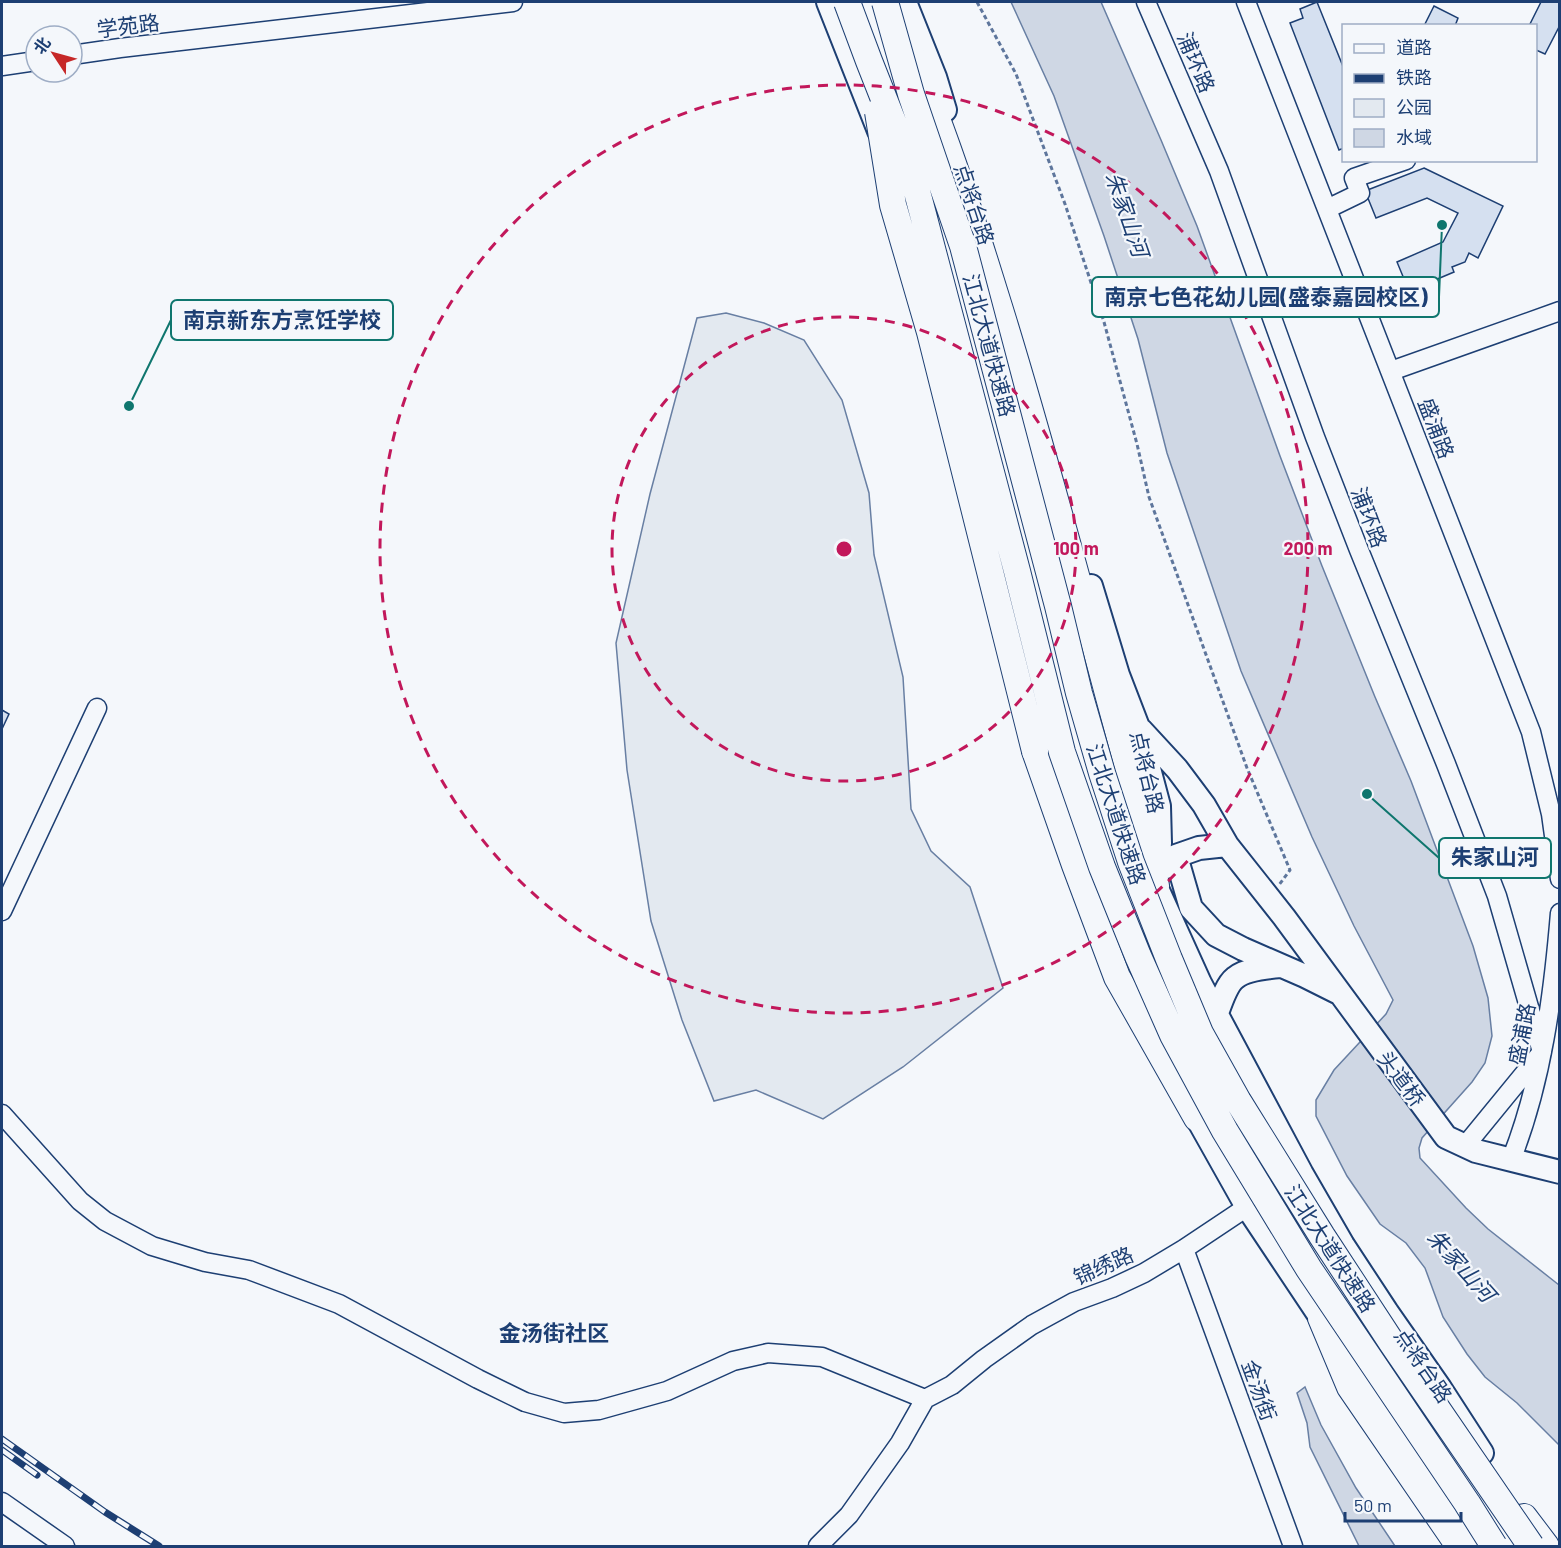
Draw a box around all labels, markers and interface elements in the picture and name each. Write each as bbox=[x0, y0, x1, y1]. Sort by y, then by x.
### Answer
street label: 学苑路 bbox=[95, 9, 161, 41]
north arrow bbox=[24, 24, 84, 84]
legend bbox=[1342, 24, 1537, 162]
street label: 浦环路 bbox=[1173, 28, 1221, 96]
text: 北 bbox=[29, 33, 54, 57]
text: 道路 bbox=[1396, 36, 1432, 58]
text: 铁路 bbox=[1396, 66, 1432, 88]
text: 公园 bbox=[1396, 96, 1432, 118]
text: 水域 bbox=[1396, 126, 1432, 148]
street label: 点将台路 bbox=[950, 160, 1000, 248]
water label: 朱家山河 bbox=[1101, 168, 1156, 264]
street label: 江北大道快速路 bbox=[959, 271, 1021, 419]
callout: 南京七色花幼儿园(盛泰嘉园校区) bbox=[1092, 277, 1439, 317]
text: 南京七色花幼儿园(盛泰嘉园校区) bbox=[1104, 283, 1428, 309]
callout: 南京新东方烹饪学校 bbox=[171, 300, 393, 340]
text: 南京新东方烹饪学校 bbox=[183, 306, 381, 332]
street label: 盛浦路 bbox=[1414, 394, 1460, 462]
street label: 浦环路 bbox=[1347, 483, 1393, 551]
text: 100 m bbox=[1053, 537, 1099, 559]
text: 200 m bbox=[1283, 537, 1333, 559]
centre of rings bbox=[834, 539, 854, 559]
street label: 点将台路 bbox=[1126, 728, 1170, 816]
street label: 江北大道快速路 bbox=[1082, 740, 1152, 888]
callout: 朱家山河 bbox=[1439, 838, 1551, 878]
text: 朱家山河 bbox=[1451, 843, 1539, 869]
street label: 盛浦路 bbox=[1503, 1001, 1539, 1067]
street label: 头道桥 bbox=[1373, 1045, 1431, 1111]
street label: 江北大道快速路 bbox=[1280, 1180, 1382, 1316]
water label: 朱家山河 bbox=[1423, 1224, 1504, 1309]
street label: 锦绣路 bbox=[1069, 1241, 1137, 1289]
district label: 金汤街社区 bbox=[499, 1319, 609, 1345]
street label: 点将台路 bbox=[1390, 1323, 1458, 1407]
street label: 金汤街 bbox=[1237, 1356, 1283, 1424]
scale bar bbox=[1345, 1485, 1460, 1523]
text: 50 m bbox=[1354, 1494, 1392, 1516]

